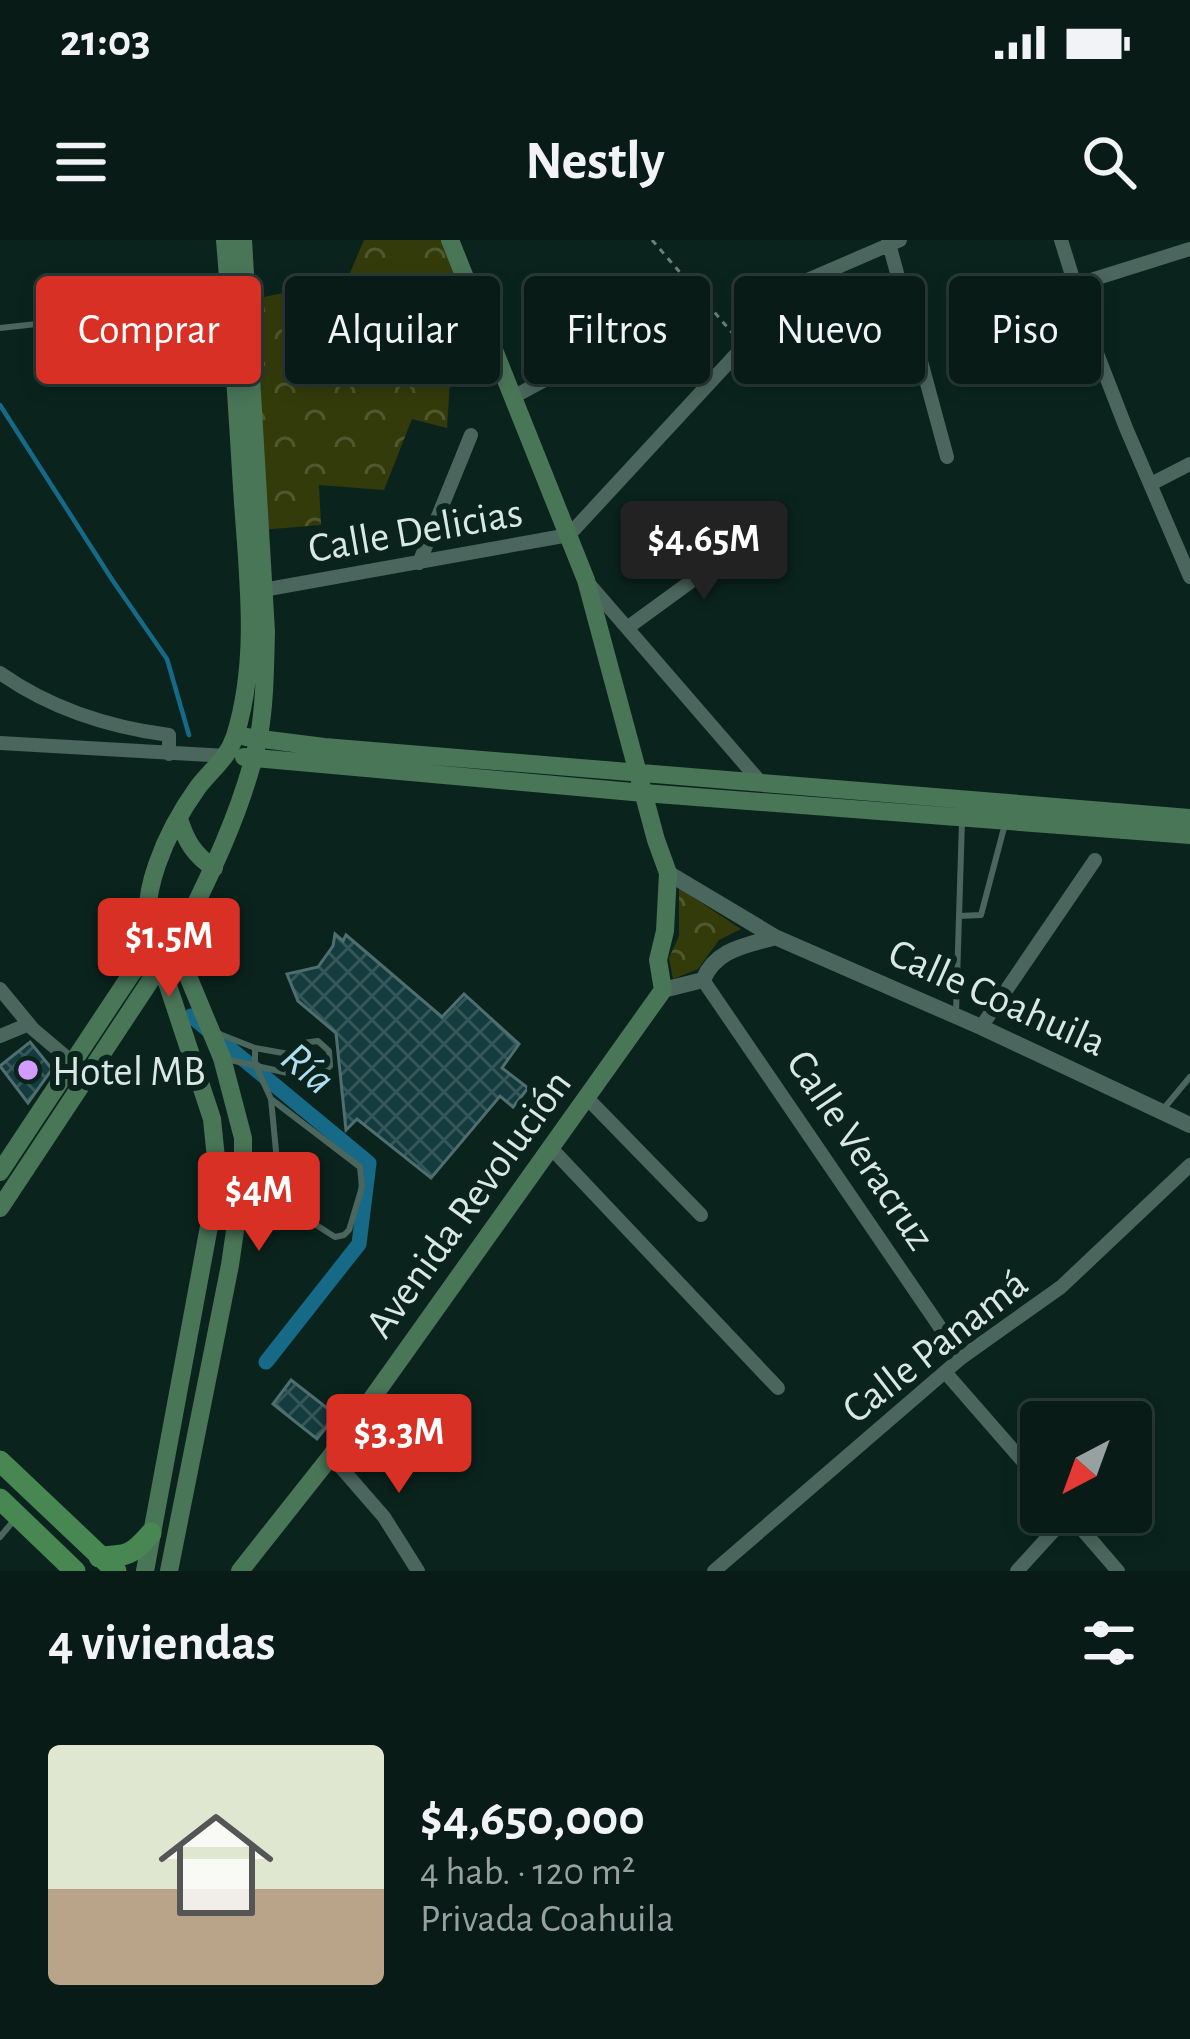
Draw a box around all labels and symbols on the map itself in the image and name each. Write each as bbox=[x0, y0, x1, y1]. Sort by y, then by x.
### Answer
street label: Calle Delicias bbox=[305, 491, 526, 570]
pin: $4.65M bbox=[606, 501, 802, 603]
pin: $1.5M bbox=[85, 898, 253, 1000]
street label: Calle Coahuila bbox=[882, 931, 1112, 1064]
water label: Ría bbox=[272, 1035, 342, 1103]
street label: Calle Veracruz bbox=[779, 1043, 942, 1257]
place label: Hotel MB bbox=[52, 1051, 206, 1093]
marker: Hotel MB bbox=[15, 1057, 41, 1083]
street label: Avenida Revolución bbox=[358, 1063, 579, 1346]
pin: $4M bbox=[201, 1152, 317, 1254]
street label: Calle Panamá bbox=[835, 1262, 1036, 1431]
pin: $3.3M bbox=[315, 1394, 483, 1496]
north arrow bbox=[1020, 1401, 1152, 1533]

